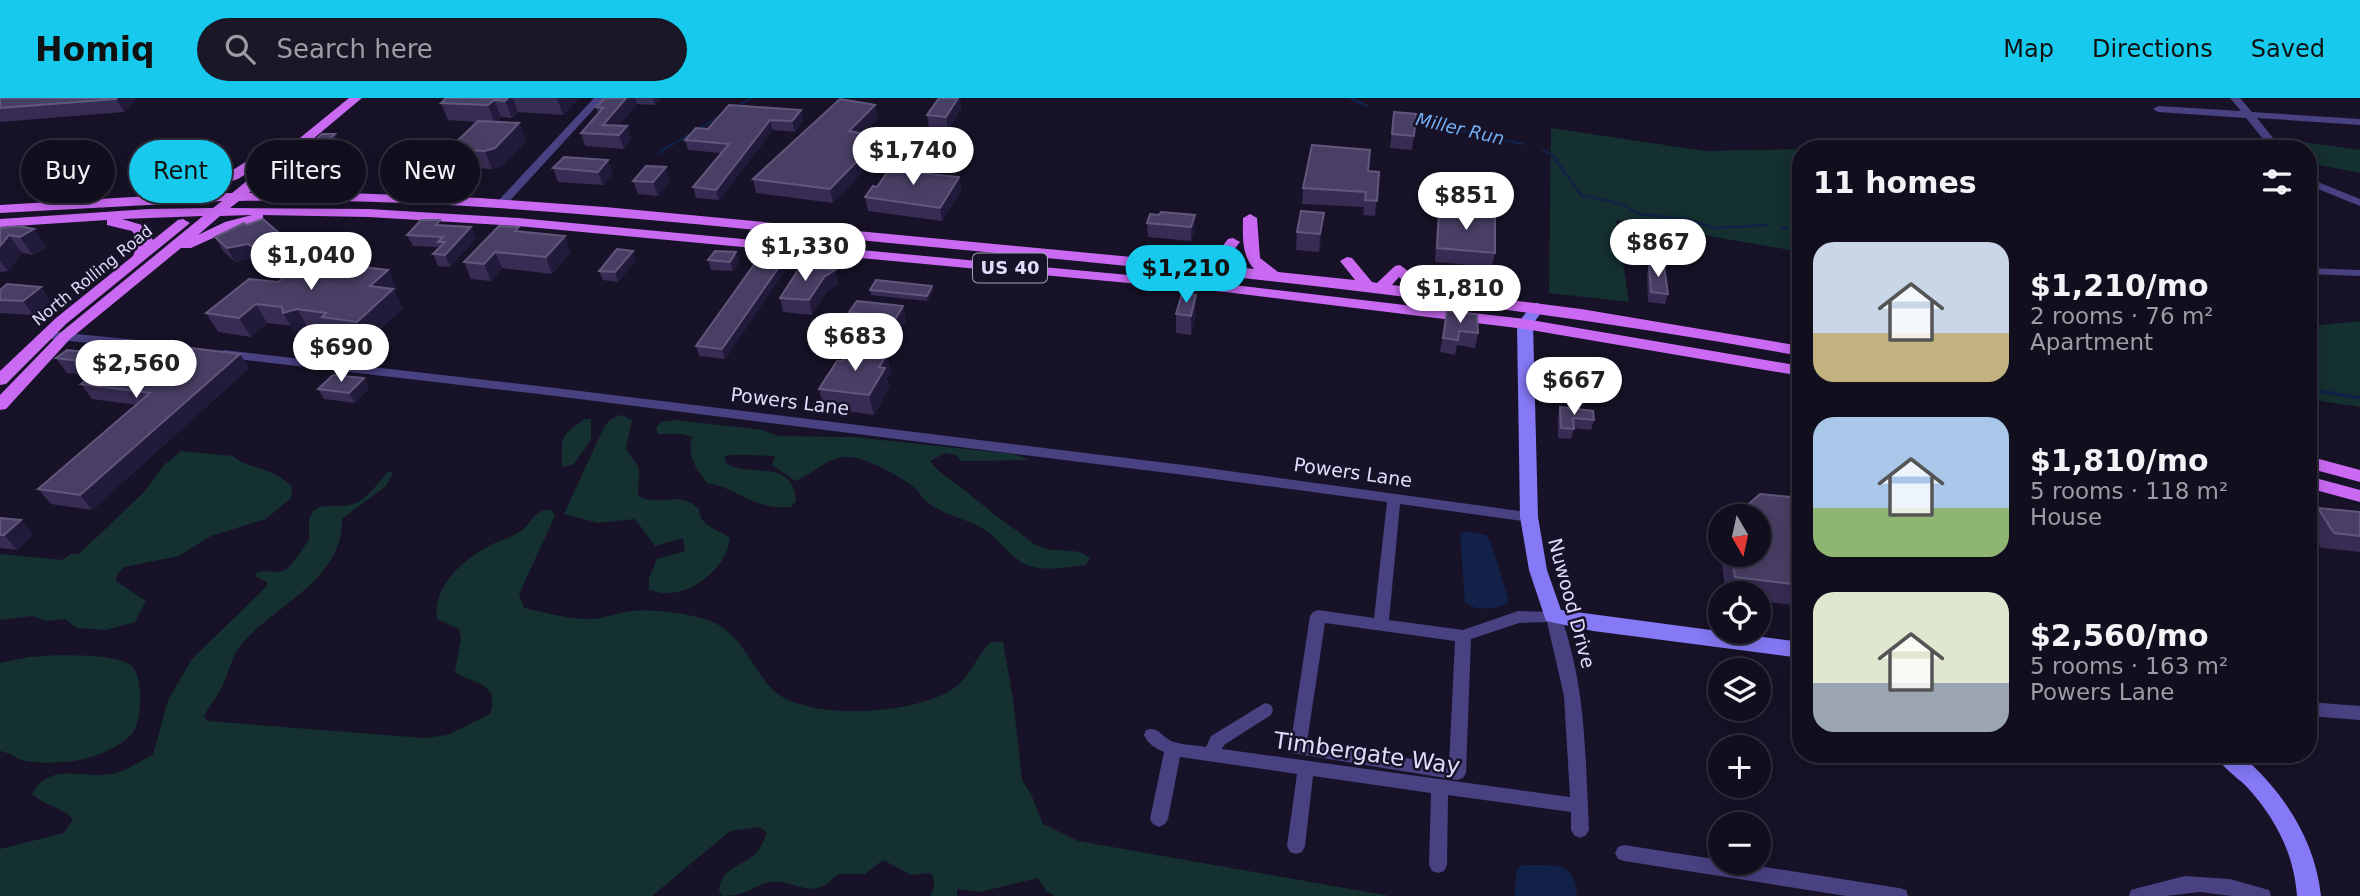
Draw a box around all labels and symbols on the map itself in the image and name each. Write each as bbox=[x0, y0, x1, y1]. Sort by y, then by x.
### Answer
water label: Miller Run bbox=[1414, 108, 1506, 149]
pin: $1,740 bbox=[856, 127, 970, 187]
pin: $851 bbox=[1425, 172, 1507, 232]
pin: $867 bbox=[1617, 220, 1699, 279]
street label: North Rolling Road bbox=[28, 221, 156, 330]
pin: $1,330 bbox=[748, 223, 862, 283]
pin: $1,040 bbox=[254, 232, 368, 292]
pin: $1,210 bbox=[1129, 246, 1243, 305]
road number: US 40 bbox=[973, 253, 1047, 282]
pin: $1,810 bbox=[1403, 266, 1517, 325]
pin: $683 bbox=[814, 314, 896, 373]
pin: $690 bbox=[300, 324, 382, 384]
pin: $2,560 bbox=[79, 341, 193, 400]
pin: $667 bbox=[1533, 358, 1615, 417]
street label: Powers Lane bbox=[729, 383, 851, 419]
street label: Powers Lane bbox=[1292, 453, 1414, 491]
north arrow bbox=[1708, 504, 1771, 567]
street label: Nuwood Drive bbox=[1544, 536, 1600, 670]
street label: Timbergate Way bbox=[1271, 727, 1462, 779]

